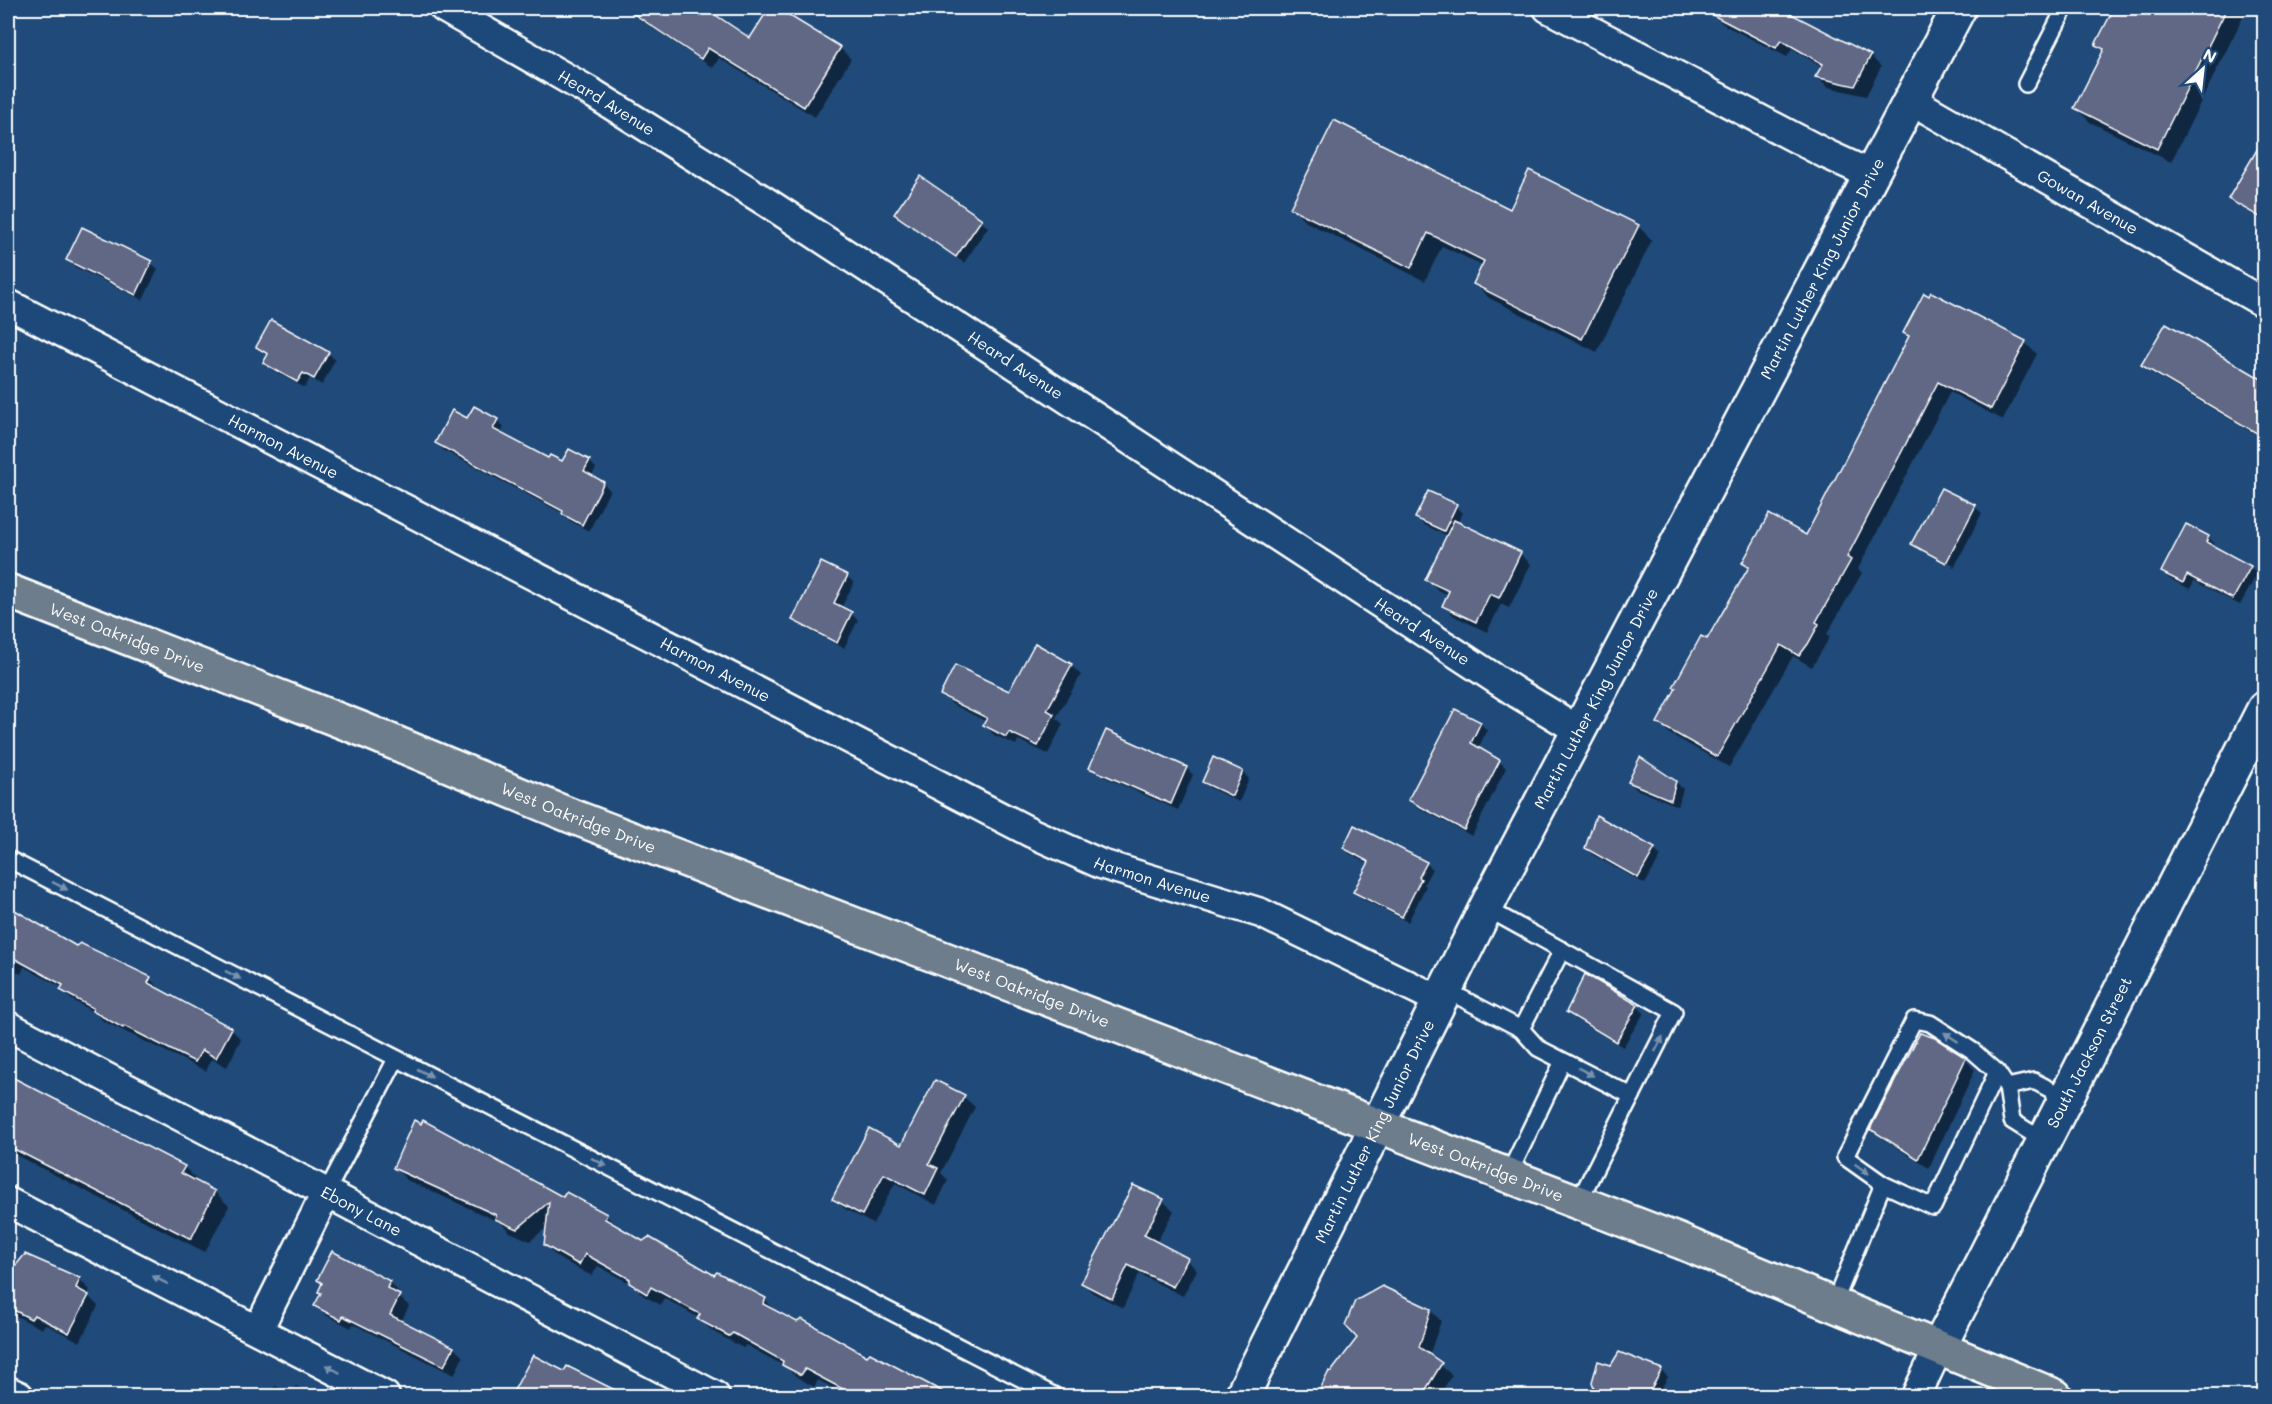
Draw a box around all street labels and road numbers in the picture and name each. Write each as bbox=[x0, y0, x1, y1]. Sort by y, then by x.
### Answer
street label: Heard Avenue bbox=[554, 65, 659, 140]
street label: Martin Luther King Junior Drive bbox=[1755, 154, 1888, 383]
street label: Gowan Avenue bbox=[2034, 164, 2142, 239]
street label: Heard Avenue bbox=[964, 326, 1068, 403]
street label: Harmon Avenue bbox=[225, 409, 342, 483]
street label: Martin Luther King Junior Drive bbox=[1528, 584, 1662, 813]
street label: Heard Avenue bbox=[1371, 592, 1474, 669]
street label: West Oakridge Drive bbox=[47, 597, 208, 677]
street label: Harmon Avenue bbox=[657, 632, 774, 706]
street label: West Oakridge Drive bbox=[498, 777, 659, 857]
street label: Harmon Avenue bbox=[1091, 851, 1214, 907]
street label: West Oakridge Drive bbox=[951, 953, 1113, 1032]
street label: South Jackson Street bbox=[2041, 973, 2136, 1131]
street label: Martin Luther King Junior Drive bbox=[1309, 1016, 1439, 1246]
street label: West Oakridge Drive bbox=[1405, 1127, 1567, 1206]
street label: Ebony Lane bbox=[318, 1181, 406, 1240]

